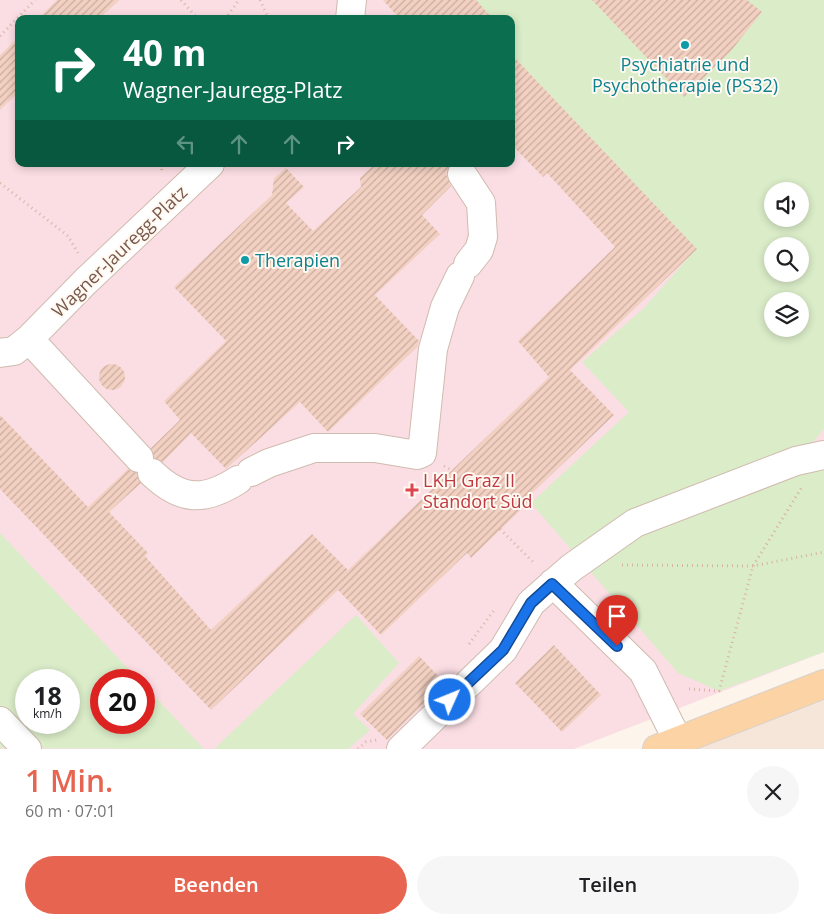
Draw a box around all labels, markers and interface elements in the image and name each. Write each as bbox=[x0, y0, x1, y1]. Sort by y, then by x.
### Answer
text: 40 m bbox=[123, 29, 206, 76]
icon: right bbox=[40, 35, 105, 100]
marker: Psychiatrie und Psychotherapie (PS32) bbox=[679, 39, 691, 51]
place label: Psychiatrie und Psychotherapie (PS32) bbox=[592, 52, 778, 97]
text: Wagner-Jauregg-Platz bbox=[123, 74, 343, 104]
icon: left bbox=[172, 130, 200, 158]
icon: ahead bbox=[225, 130, 253, 158]
icon: ahead bbox=[278, 130, 306, 158]
icon: right bbox=[331, 130, 359, 158]
street label: Wagner-Jauregg-Platz bbox=[46, 180, 192, 322]
map controls bbox=[764, 182, 809, 337]
button: sound bbox=[764, 182, 809, 227]
button: search bbox=[764, 237, 809, 282]
place label: Therapien bbox=[255, 248, 340, 272]
marker: Therapien bbox=[239, 254, 251, 266]
button: layers bbox=[764, 292, 809, 337]
place label: LKH Graz II Standort Süd bbox=[423, 468, 533, 513]
marker: LKH Graz II Standort Süd bbox=[405, 483, 419, 497]
pin bbox=[596, 595, 638, 646]
icon: arrive bbox=[603, 602, 631, 630]
speed limit sign: 20 bbox=[90, 669, 155, 734]
position arrow bbox=[423, 673, 475, 725]
text: 18 bbox=[33, 678, 62, 712]
text: km/h bbox=[33, 705, 62, 722]
text: 1 Min. bbox=[25, 760, 113, 801]
button: close bbox=[747, 766, 799, 818]
text: 60 m · 07:01 bbox=[25, 800, 116, 822]
button: Beenden bbox=[25, 856, 407, 914]
button: Teilen bbox=[417, 856, 799, 914]

